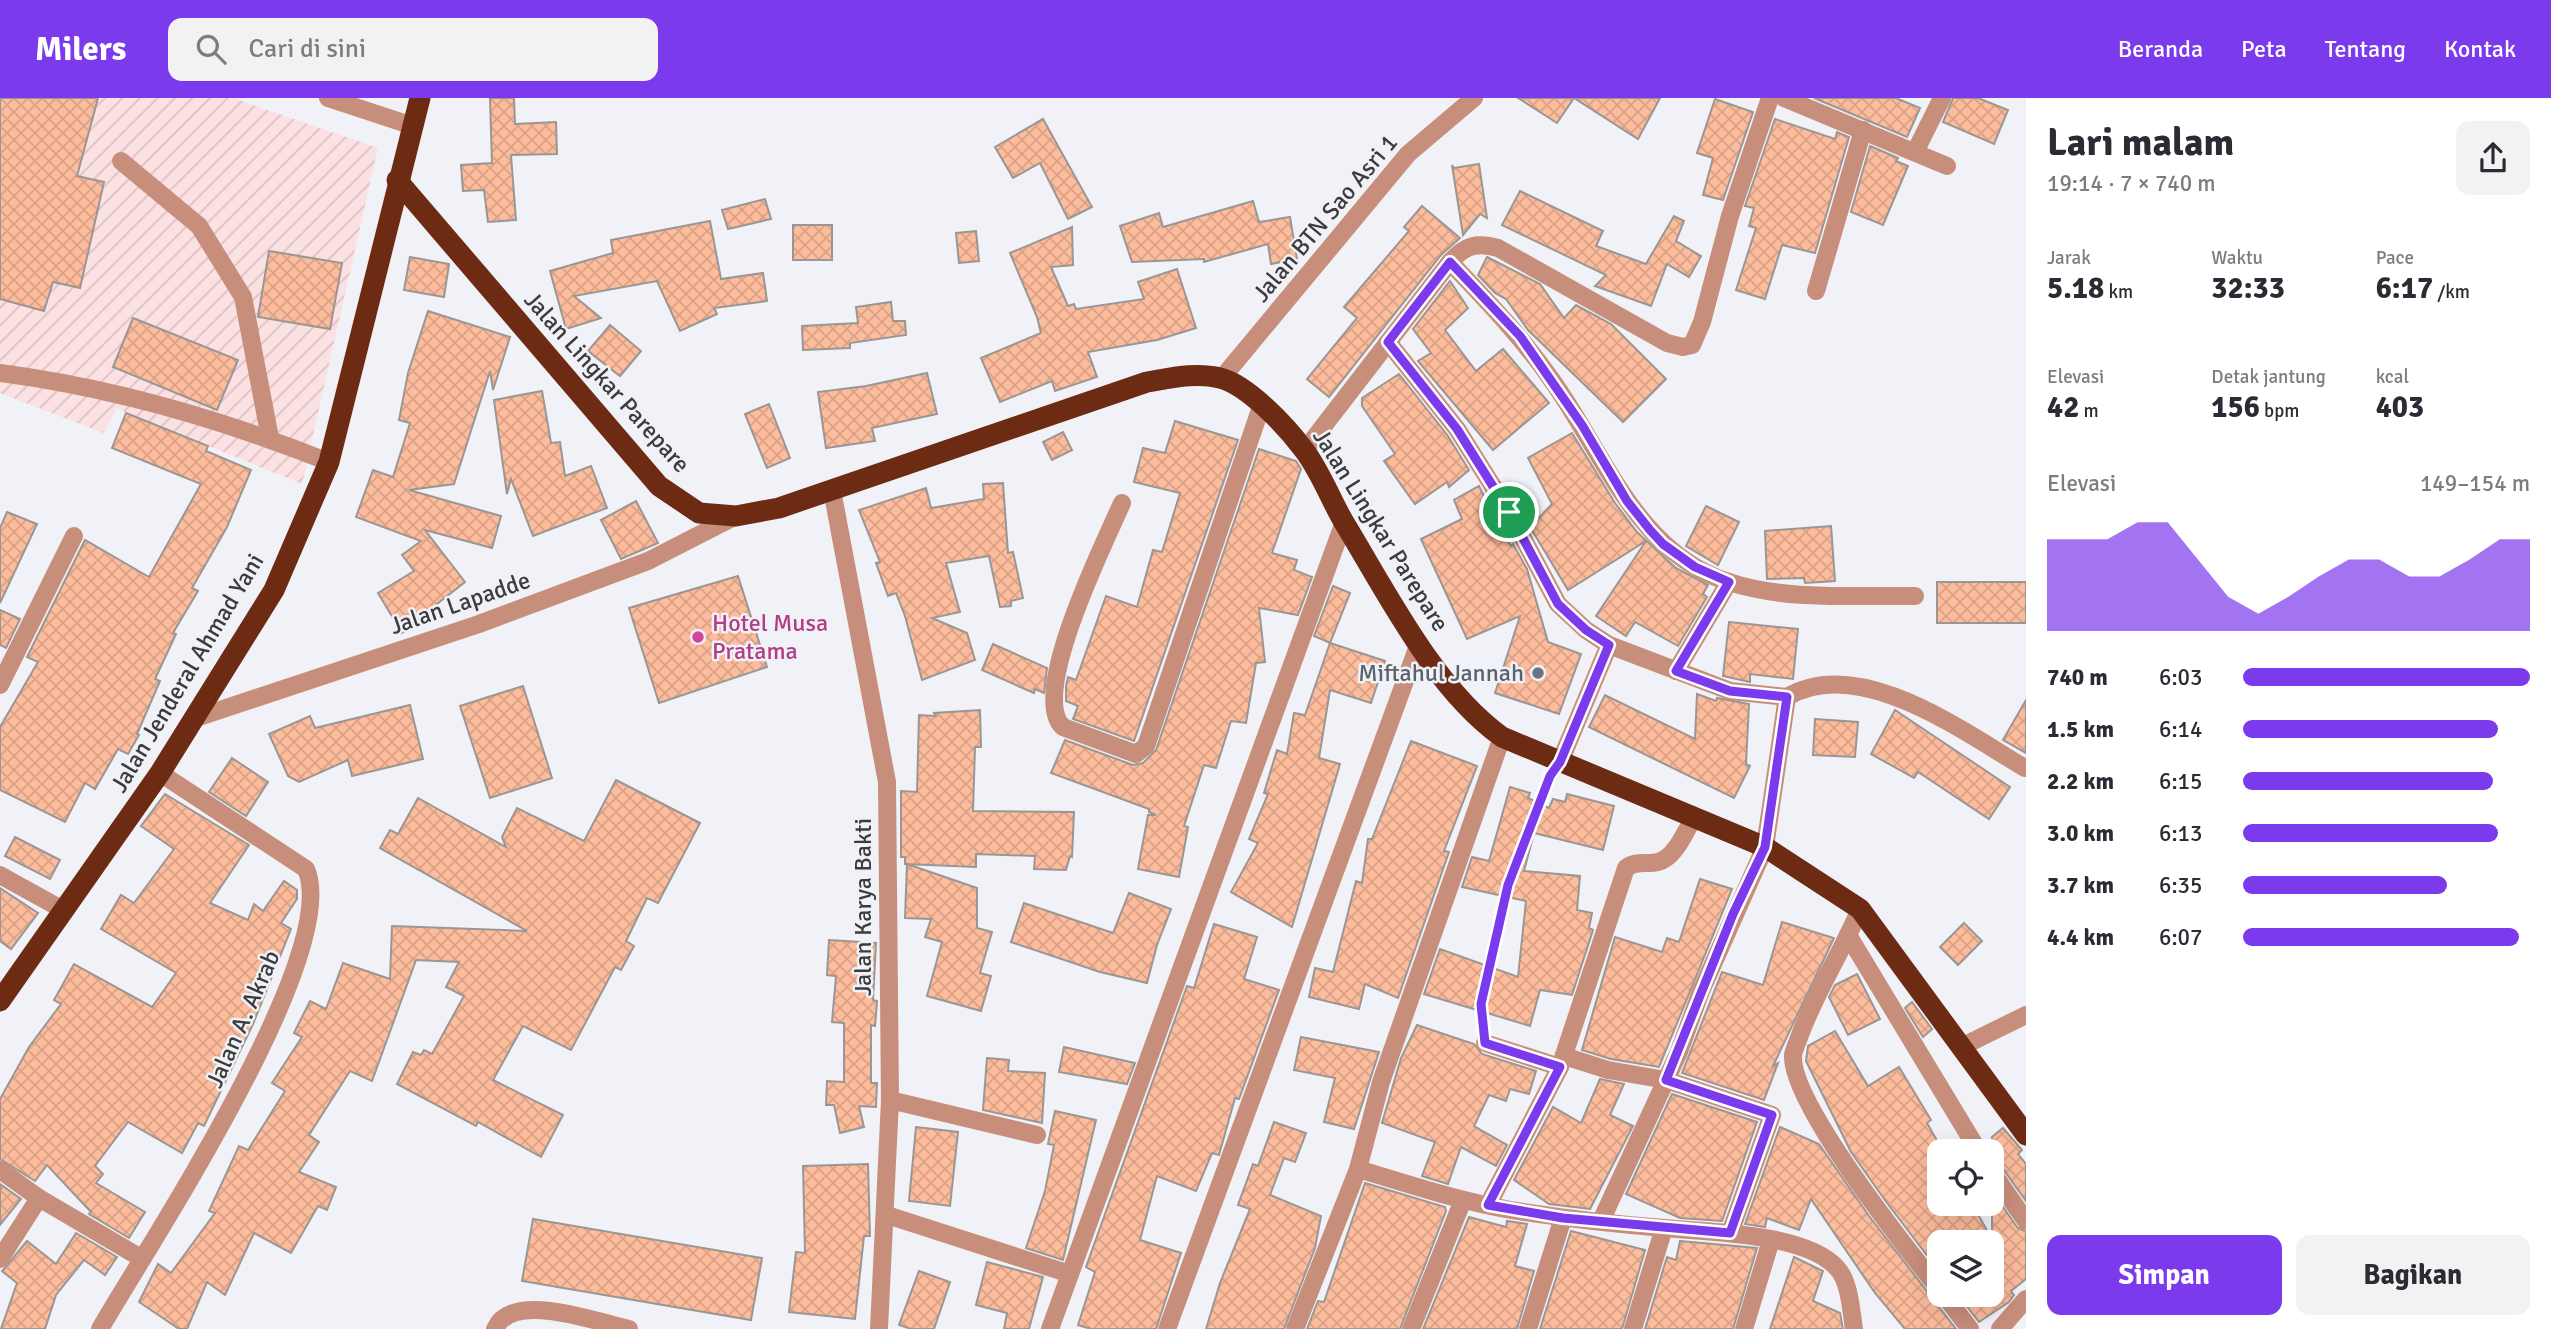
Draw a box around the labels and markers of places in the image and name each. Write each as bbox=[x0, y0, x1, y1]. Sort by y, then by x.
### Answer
pin bbox=[1479, 482, 1539, 542]
place label: Hotel Musa Pratama bbox=[712, 608, 828, 666]
marker: Hotel Musa Pratama bbox=[690, 629, 706, 645]
place label: Miftahul Jannah bbox=[1358, 658, 1524, 688]
marker: Miftahul Jannah bbox=[1530, 665, 1546, 681]

